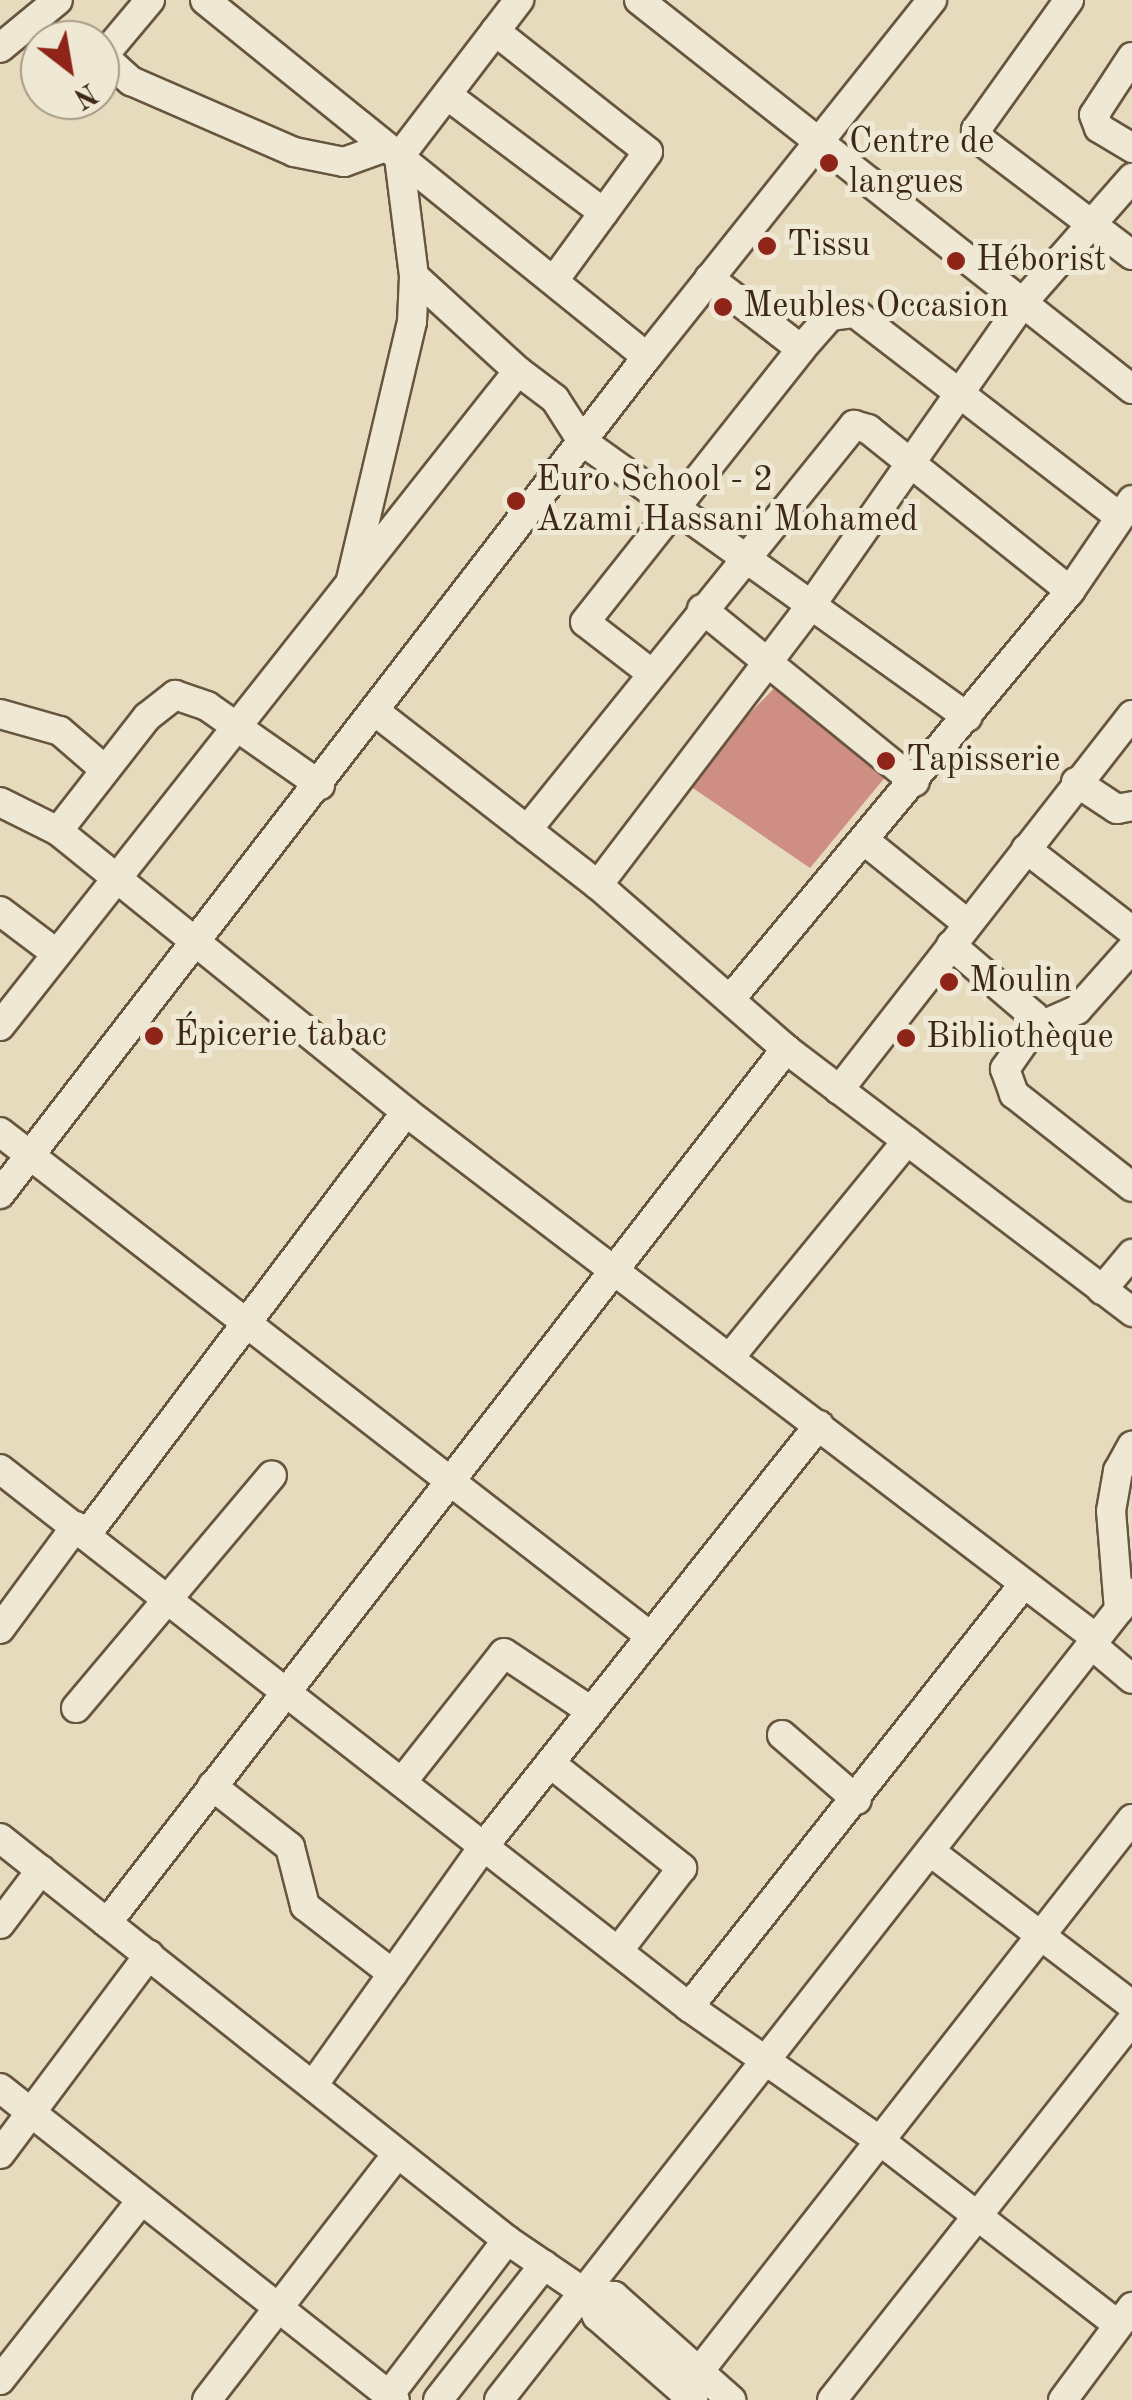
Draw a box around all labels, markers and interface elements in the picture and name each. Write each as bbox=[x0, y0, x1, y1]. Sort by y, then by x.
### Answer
north arrow bbox=[20, 20, 120, 120]
text: N bbox=[68, 76, 101, 112]
place label: Centre de langues bbox=[849, 122, 994, 204]
marker: Centre de langues bbox=[818, 152, 840, 174]
place label: Tissu bbox=[787, 225, 871, 267]
marker: Tissu bbox=[756, 235, 778, 257]
place label: Héborist bbox=[976, 240, 1106, 282]
marker: Héborist bbox=[945, 250, 967, 272]
place label: Meubles Occasion bbox=[743, 286, 1009, 328]
marker: Meubles Occasion bbox=[712, 296, 734, 318]
place label: Euro School - 2 Azami Hassani Mohamed bbox=[536, 460, 918, 542]
marker: Euro School - 2 Azami Hassani Mohamed bbox=[505, 490, 527, 512]
place label: Tapisserie bbox=[906, 740, 1060, 782]
marker: Tapisserie bbox=[875, 750, 897, 772]
place label: Moulin bbox=[969, 961, 1072, 1003]
marker: Moulin bbox=[938, 971, 960, 993]
place label: Épicerie tabac bbox=[174, 1015, 387, 1057]
place label: Bibliothèque bbox=[926, 1017, 1114, 1059]
marker: Épicerie tabac bbox=[143, 1025, 165, 1047]
marker: Bibliothèque bbox=[895, 1027, 917, 1049]

